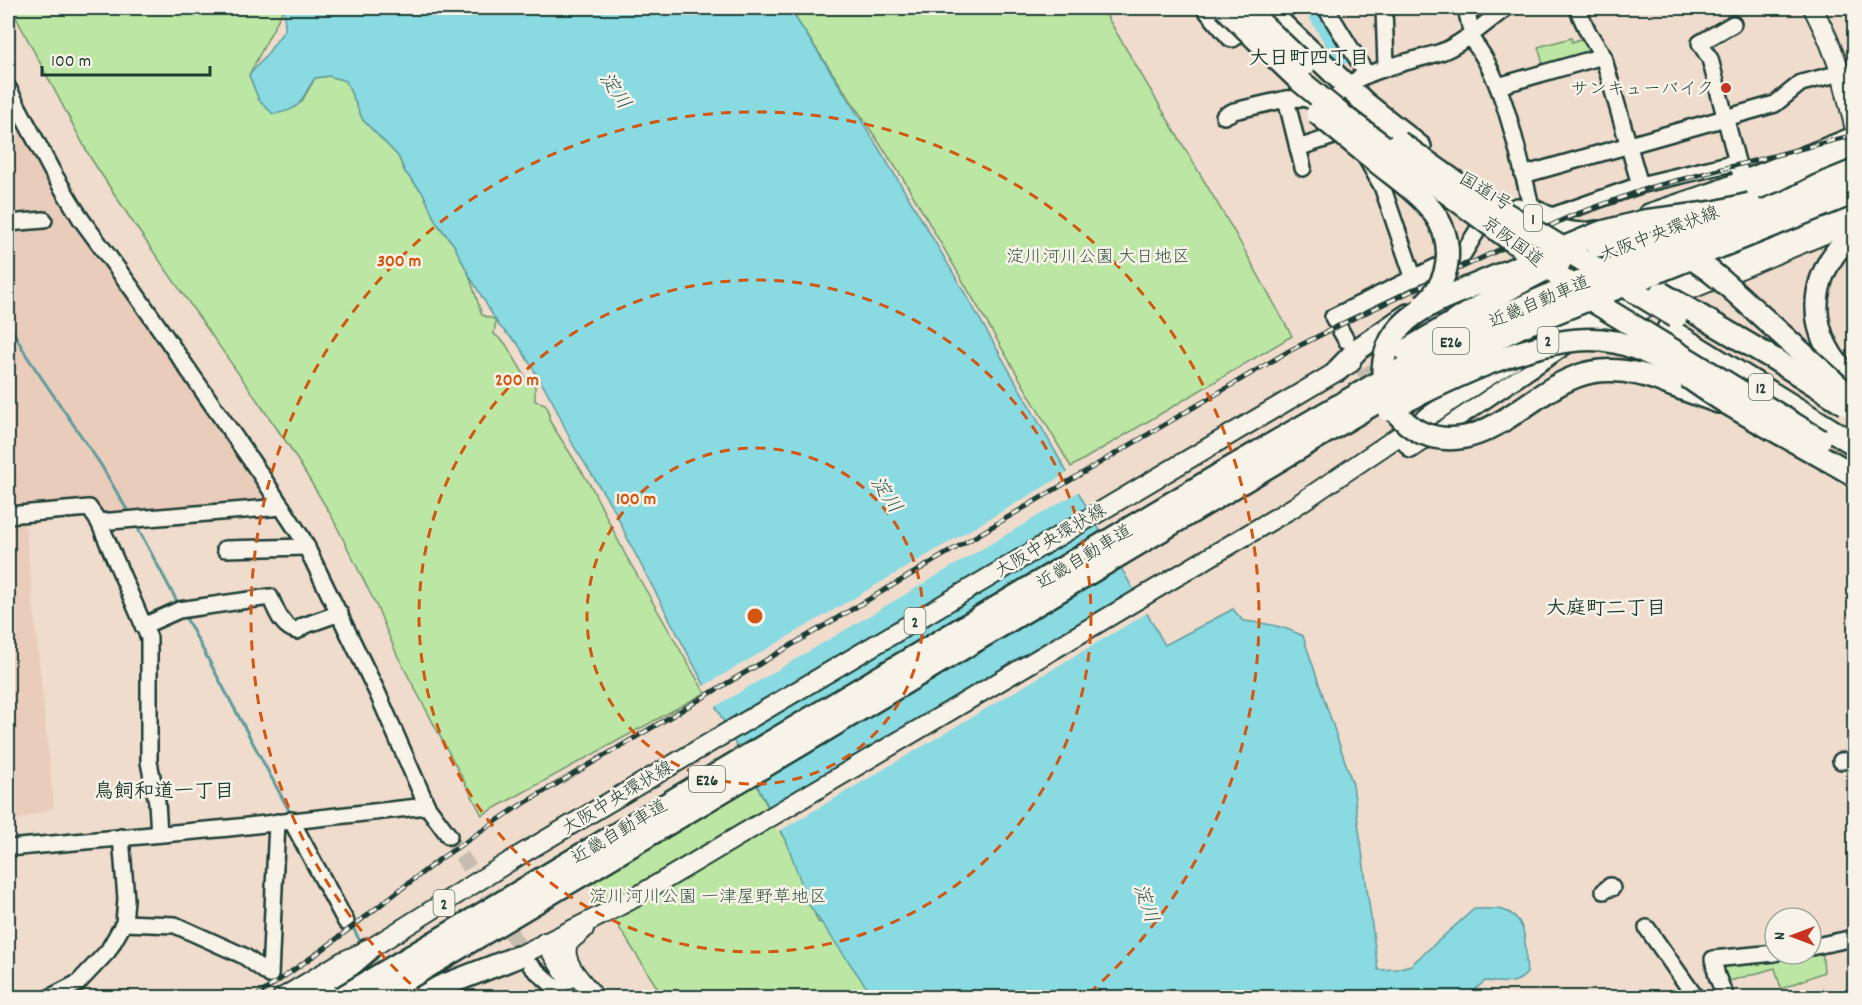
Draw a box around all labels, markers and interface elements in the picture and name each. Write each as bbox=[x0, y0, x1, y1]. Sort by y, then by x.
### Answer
scale bar bbox=[42, 39, 210, 77]
district label: 大日町四丁目 bbox=[1249, 46, 1369, 74]
text: 100 m bbox=[51, 50, 91, 75]
water label: 淀川 bbox=[591, 67, 636, 116]
place label: サンキューバイク bbox=[1571, 78, 1714, 103]
marker: サンキューバイク bbox=[1719, 81, 1733, 95]
street label: 国道1号 bbox=[1453, 168, 1516, 219]
street label: 大阪中央環状線 bbox=[1597, 201, 1723, 270]
road number: 1 bbox=[1524, 205, 1542, 231]
street label: 京阪国道 bbox=[1475, 211, 1548, 275]
park label: 淀川河川公園 大日地区 bbox=[1006, 246, 1190, 271]
text: 300 m bbox=[377, 250, 421, 275]
street label: 近畿自動車道 bbox=[1485, 271, 1595, 336]
road number: 2 bbox=[1538, 327, 1558, 353]
road number: E26 bbox=[1433, 328, 1469, 354]
text: 200 m bbox=[495, 369, 539, 394]
road number: 12 bbox=[1749, 374, 1773, 400]
water label: 淀川 bbox=[862, 471, 907, 520]
text: 100 m bbox=[616, 488, 656, 513]
street label: 大阪中央環状線 bbox=[991, 499, 1112, 585]
street label: 近畿自動車道 bbox=[1033, 520, 1138, 597]
district label: 大庭町二丁目 bbox=[1546, 596, 1666, 624]
centre of rings bbox=[745, 606, 765, 626]
road number: 2 bbox=[904, 608, 926, 634]
street label: 大阪中央環状線 bbox=[558, 756, 679, 842]
road number: E26 bbox=[689, 766, 725, 792]
district label: 鳥飼和道一丁目 bbox=[94, 779, 234, 807]
street label: 近畿自動車道 bbox=[568, 795, 673, 872]
water label: 淀川 bbox=[1124, 881, 1164, 927]
park label: 淀川河川公園 一津屋野草地区 bbox=[589, 886, 827, 911]
road number: 2 bbox=[434, 890, 454, 916]
north arrow bbox=[1763, 906, 1823, 966]
text: N bbox=[1769, 932, 1792, 940]

